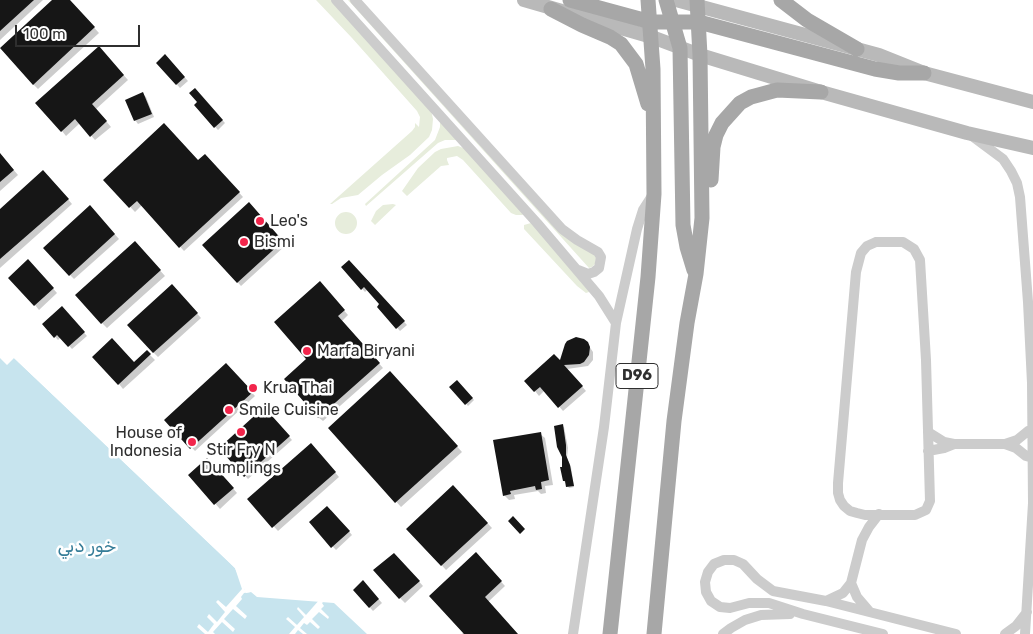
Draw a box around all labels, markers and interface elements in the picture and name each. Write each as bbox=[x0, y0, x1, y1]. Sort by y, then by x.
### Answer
scale bar bbox=[18, 15, 142, 47]
text: 100 m bbox=[23, 25, 65, 43]
place label: Leo's bbox=[270, 211, 308, 231]
marker: Leo's bbox=[254, 215, 266, 227]
place label: Bismi bbox=[254, 232, 295, 252]
marker: Bismi bbox=[238, 236, 250, 248]
place label: Marfa Biryani bbox=[317, 341, 415, 361]
marker: Marfa Biryani bbox=[301, 345, 313, 357]
road number: D96 bbox=[616, 364, 658, 388]
place label: Krua Thai bbox=[263, 378, 332, 398]
marker: Krua Thai bbox=[247, 382, 259, 394]
place label: Smile Cuisine bbox=[239, 400, 339, 420]
marker: Smile Cuisine bbox=[223, 404, 235, 416]
place label: House of Indonesia bbox=[110, 423, 182, 461]
marker: Stir Fry N Dumplings bbox=[235, 426, 247, 438]
marker: House of Indonesia bbox=[186, 436, 198, 448]
place label: Stir Fry N Dumplings bbox=[201, 440, 281, 478]
water label: خور دبي bbox=[58, 536, 116, 558]

